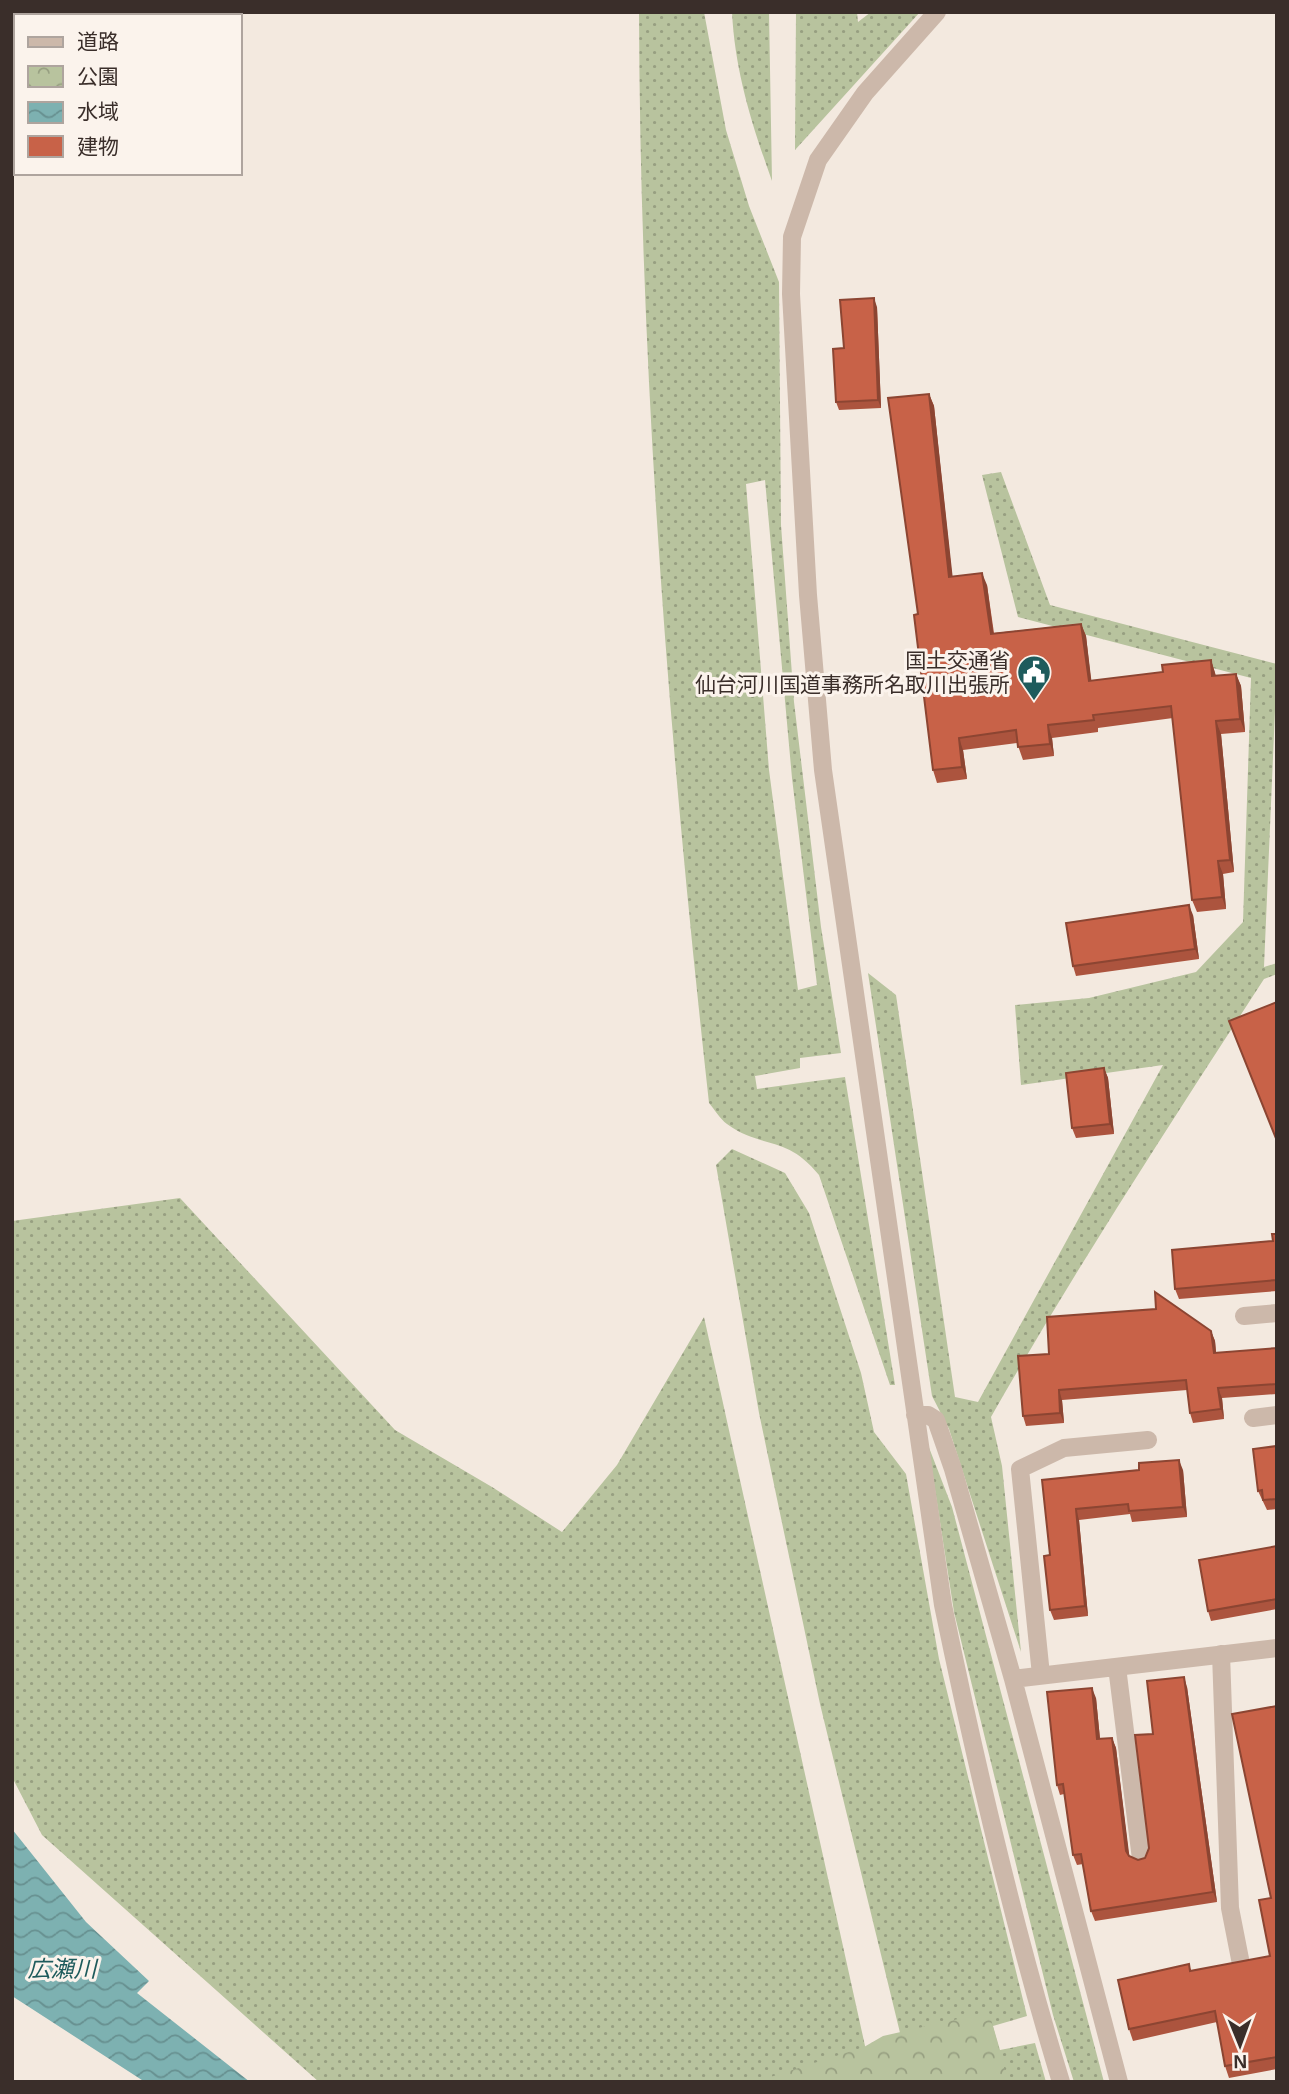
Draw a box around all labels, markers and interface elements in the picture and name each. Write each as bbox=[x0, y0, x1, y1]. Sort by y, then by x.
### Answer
legend bbox=[14, 14, 242, 175]
text: 道路 bbox=[77, 30, 119, 53]
text: 公園 bbox=[77, 65, 119, 88]
text: 水域 bbox=[77, 100, 119, 123]
text: 建物 bbox=[77, 135, 119, 158]
place label: 国土交通省 仙台河川国道事務所名取川出張所 bbox=[695, 649, 1010, 696]
public building icon: 国土交通省 仙台河川国道事務所名取川出張所 bbox=[1015, 653, 1053, 702]
water label: 広瀬川 bbox=[28, 1956, 100, 1982]
north arrow bbox=[1205, 2010, 1275, 2080]
text: N bbox=[1233, 2051, 1247, 2072]

